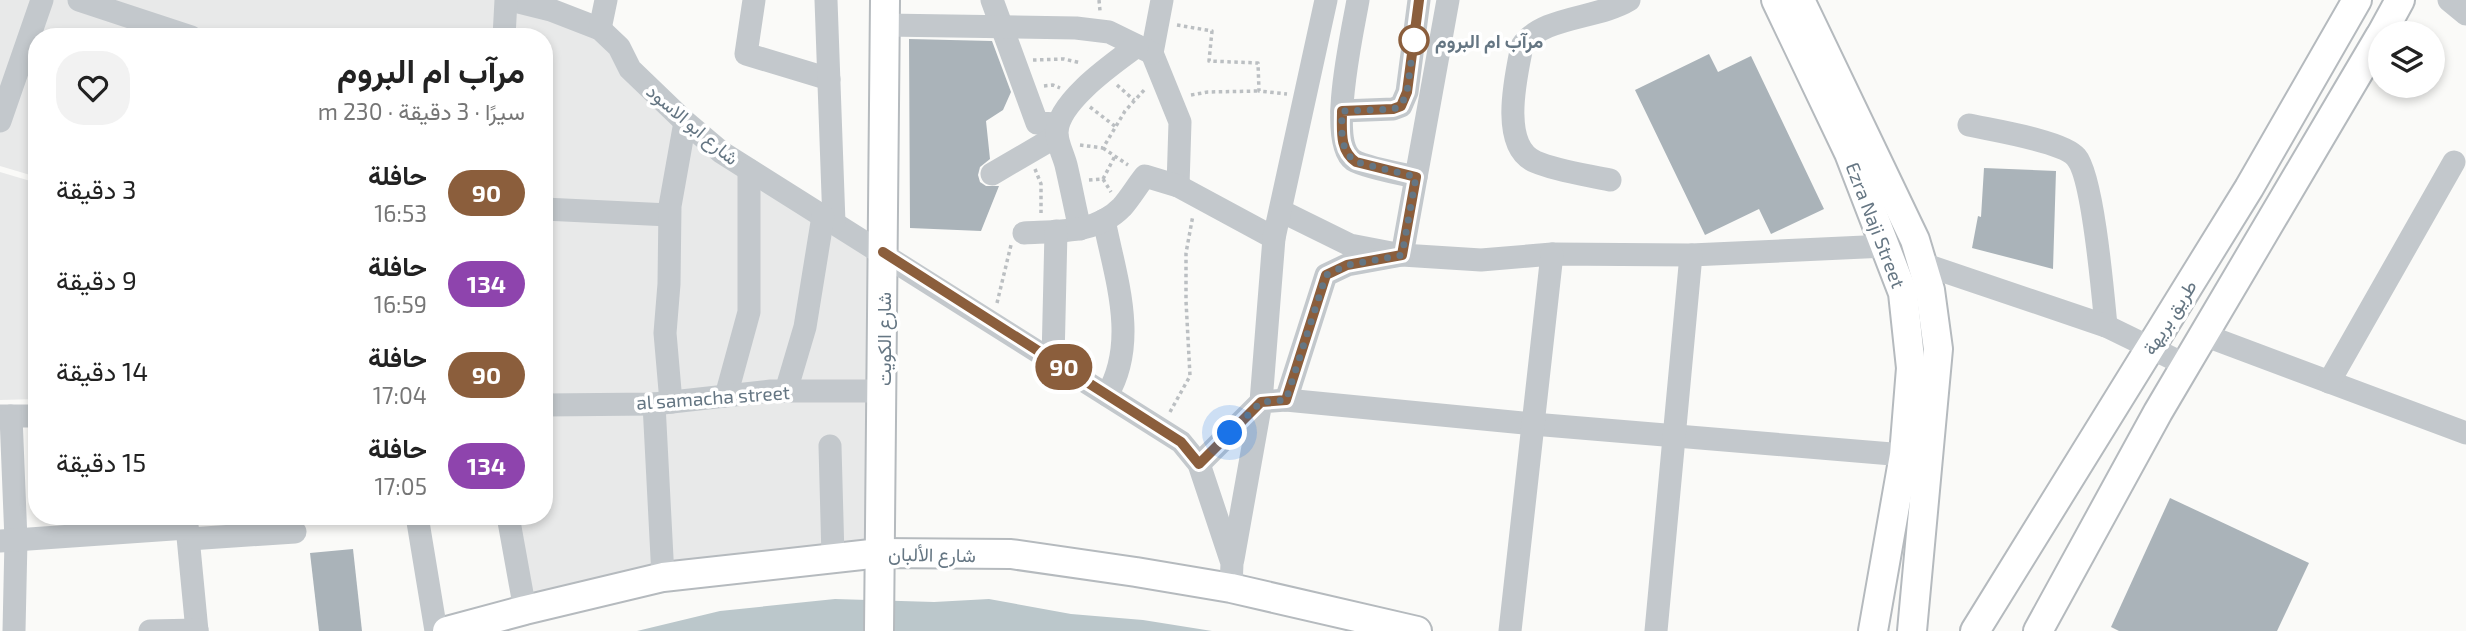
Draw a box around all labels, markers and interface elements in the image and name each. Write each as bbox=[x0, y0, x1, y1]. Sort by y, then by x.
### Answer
map controls bbox=[2368, 21, 2445, 98]
button: layers bbox=[2368, 21, 2445, 98]
marker: مرآب ام البروم bbox=[1399, 25, 1429, 55]
place label: مرآب ام البروم bbox=[1435, 29, 1543, 54]
text: مرآب ام البروم bbox=[337, 50, 525, 90]
button: heart bbox=[56, 51, 130, 125]
street label: شارع ابو الاسود bbox=[641, 79, 744, 171]
text: سيرًا · 3 دقيقة · 230 m bbox=[318, 97, 525, 125]
text: حافلة bbox=[368, 159, 427, 190]
street label: Ezra Naji Street bbox=[1841, 159, 1911, 291]
text: 3 دقيقة bbox=[56, 173, 136, 204]
text: 90 bbox=[472, 178, 501, 207]
text: 16:53 bbox=[374, 199, 427, 227]
text: حافلة bbox=[368, 250, 427, 281]
text: 9 دقيقة bbox=[56, 264, 137, 295]
text: 134 bbox=[467, 269, 506, 298]
street label: طريق بريهة bbox=[2137, 275, 2202, 359]
text: 16:59 bbox=[374, 290, 427, 318]
street label: شارع الكويت bbox=[872, 292, 897, 386]
text: حافلة bbox=[368, 341, 427, 372]
line badge: 90 bbox=[1032, 344, 1096, 390]
text: 90 bbox=[1049, 352, 1079, 381]
text: 14 دقيقة bbox=[56, 355, 148, 386]
text: 90 bbox=[472, 360, 501, 389]
street label: al samacha street bbox=[635, 380, 791, 414]
text: 17:04 bbox=[373, 381, 427, 409]
your location bbox=[1212, 415, 1247, 450]
text: حافلة bbox=[368, 432, 427, 463]
text: 15 دقيقة bbox=[56, 446, 146, 477]
text: 134 bbox=[467, 451, 506, 480]
text: 17:05 bbox=[374, 472, 427, 500]
street label: شارع الألبان bbox=[888, 542, 976, 568]

